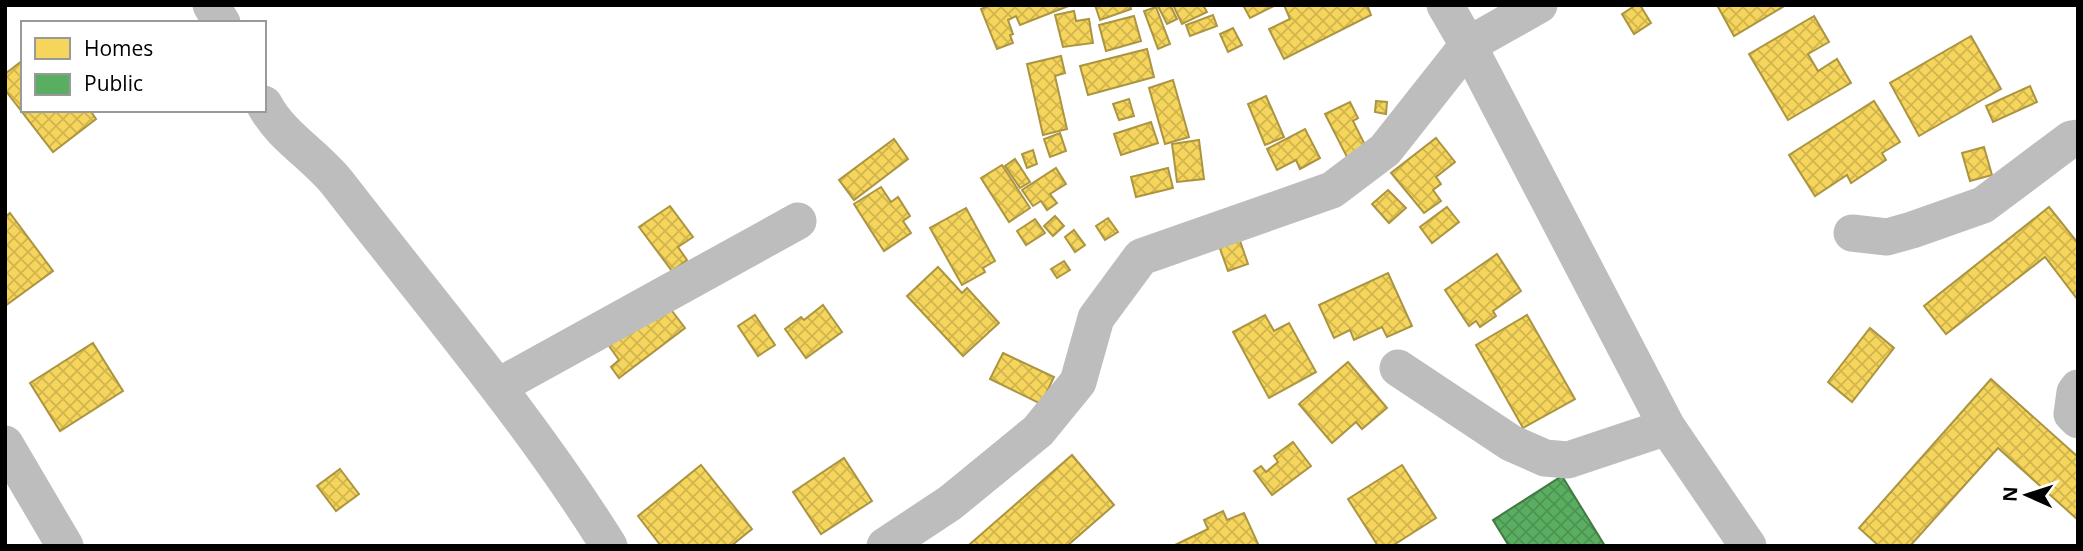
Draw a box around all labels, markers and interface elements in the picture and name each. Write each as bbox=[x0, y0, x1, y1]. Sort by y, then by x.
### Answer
legend bbox=[21, 21, 266, 112]
text: Homes bbox=[84, 34, 153, 62]
text: Public bbox=[84, 69, 143, 97]
north arrow bbox=[1992, 460, 2062, 530]
text: N bbox=[1997, 486, 2023, 503]

